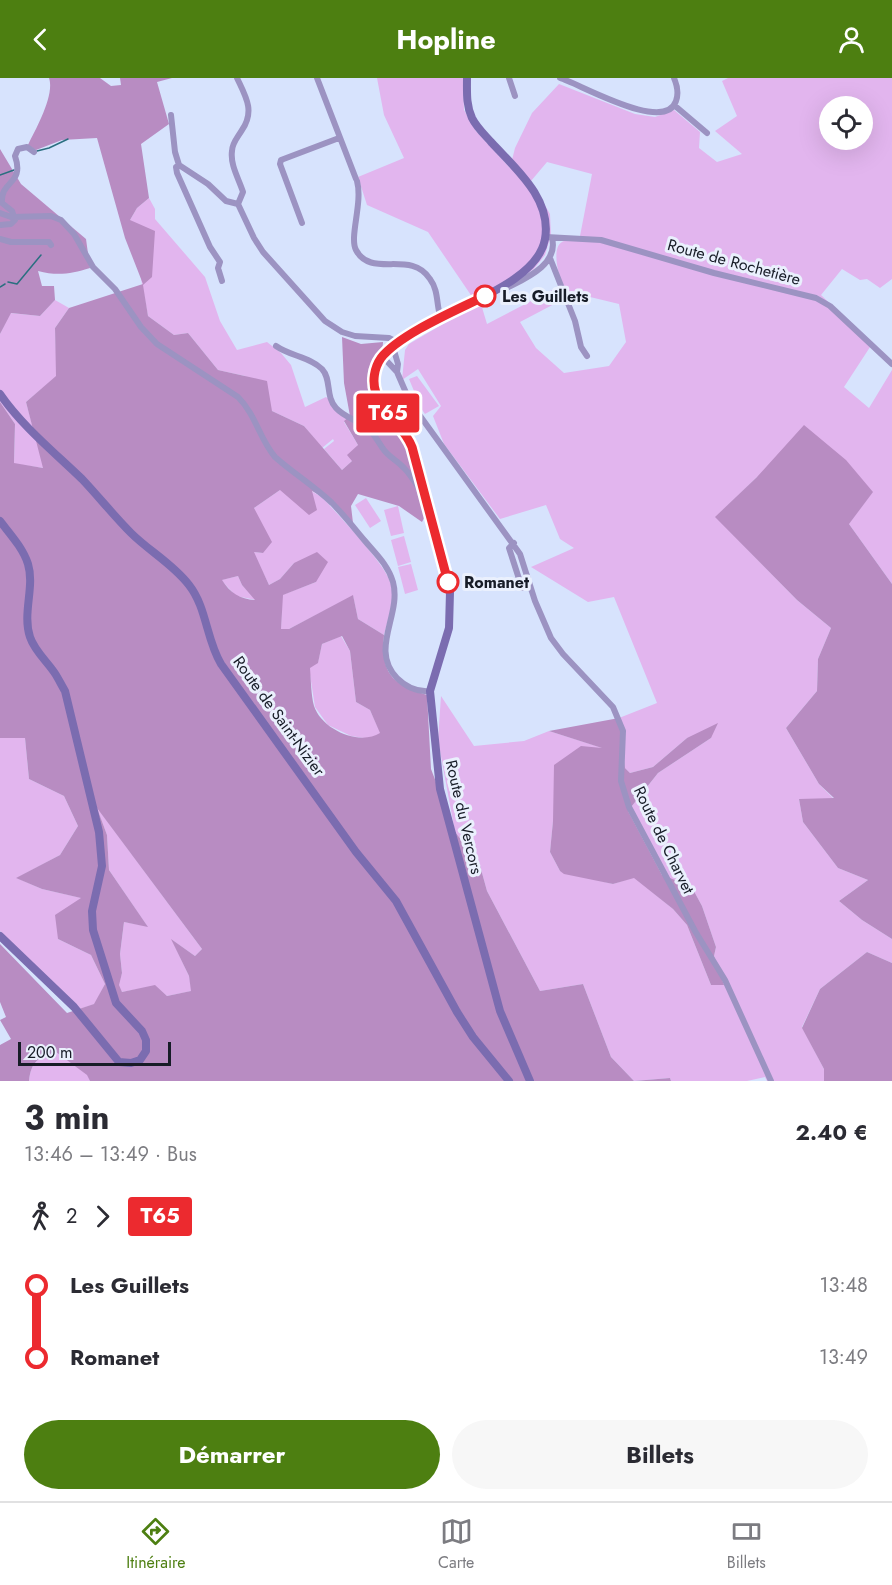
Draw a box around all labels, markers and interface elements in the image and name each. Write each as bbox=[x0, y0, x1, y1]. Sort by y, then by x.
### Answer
text: Hopline bbox=[396, 20, 496, 59]
icon: back bbox=[24, 23, 57, 56]
icon: person bbox=[835, 23, 868, 56]
map controls bbox=[819, 96, 873, 150]
button: locate bbox=[819, 96, 873, 150]
street label: Route de Rochetière bbox=[665, 233, 803, 291]
marker: Les Guillets bbox=[474, 285, 496, 307]
place label: Les Guillets bbox=[502, 285, 589, 308]
line badge: T65 bbox=[354, 394, 422, 432]
text: T65 bbox=[368, 398, 408, 428]
marker: Romanet bbox=[437, 571, 459, 593]
place label: Romanet bbox=[464, 571, 530, 594]
street label: Route de Saint-Nizier bbox=[228, 651, 331, 781]
street label: Route du Vercors bbox=[440, 758, 488, 876]
street label: Route de Charvet bbox=[628, 782, 700, 898]
scale bar bbox=[18, 1039, 171, 1067]
text: 200 m bbox=[27, 1041, 73, 1064]
text: 3 min bbox=[24, 1094, 110, 1141]
text: 2.40 € bbox=[796, 1116, 868, 1148]
text: 13:46 – 13:49 · Bus bbox=[24, 1140, 197, 1169]
icon: walk bbox=[24, 1200, 57, 1233]
icon: forward bbox=[86, 1200, 119, 1233]
text: T65 bbox=[140, 1201, 180, 1231]
text: 2 bbox=[66, 1202, 77, 1231]
text: Les Guillets bbox=[70, 1269, 189, 1301]
text: 13:48 bbox=[820, 1271, 868, 1300]
text: Romanet bbox=[70, 1341, 159, 1373]
text: 13:49 bbox=[819, 1343, 868, 1372]
button: Démarrer bbox=[24, 1420, 440, 1489]
button: Billets bbox=[452, 1420, 868, 1489]
tab: Itinéraire bbox=[126, 1515, 186, 1574]
tab: Carte bbox=[438, 1515, 474, 1574]
tab: Billets bbox=[727, 1515, 766, 1574]

